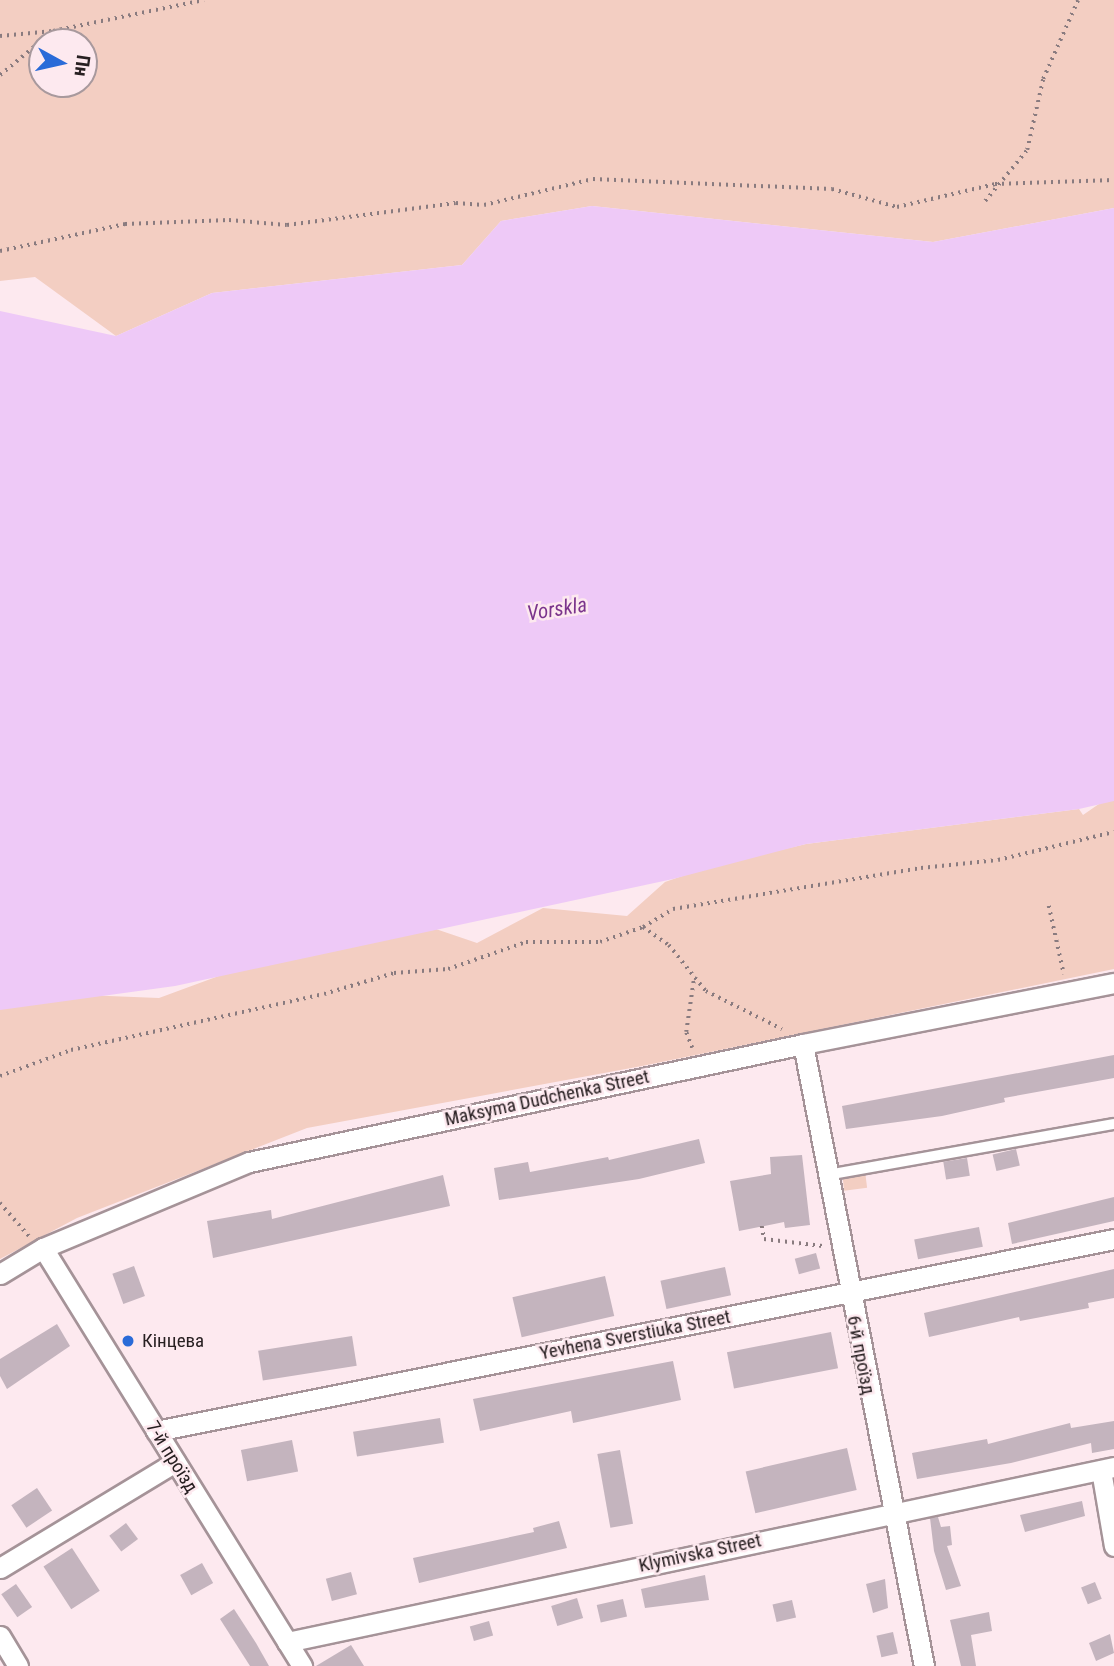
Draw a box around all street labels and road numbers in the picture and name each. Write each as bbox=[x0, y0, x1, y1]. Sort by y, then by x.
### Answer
street label: Maksyma Dudchenka Street bbox=[443, 1065, 651, 1131]
street label: Yevhena Sverstiuka Street bbox=[538, 1305, 732, 1365]
street label: 6-й проїзд bbox=[842, 1314, 880, 1396]
street label: 7-й проїзд bbox=[141, 1417, 203, 1497]
street label: Klymivska Street bbox=[637, 1529, 763, 1577]

